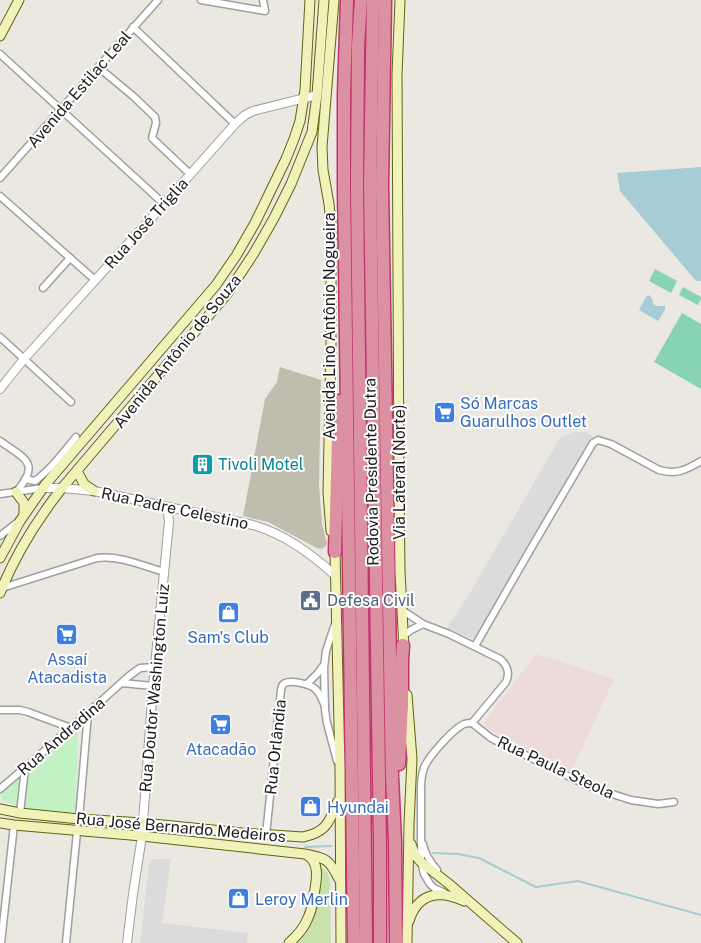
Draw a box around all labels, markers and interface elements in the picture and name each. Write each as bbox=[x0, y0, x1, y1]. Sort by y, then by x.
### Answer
street label: Avenida Estilac Leal bbox=[23, 27, 135, 152]
street label: Rua José Triglia bbox=[101, 174, 192, 273]
street label: Avenida Lino Antônio Nogueira bbox=[320, 212, 339, 440]
street label: Avenida Antônio de Souza bbox=[110, 271, 245, 432]
street label: Rodovia Presidente Dutra bbox=[360, 378, 383, 566]
place label: Só Marcas Guarulhos Outlet bbox=[460, 394, 587, 431]
supermarket icon: Só Marcas Guarulhos Outlet bbox=[432, 400, 456, 424]
street label: Via Lateral (Norte) bbox=[390, 404, 409, 540]
building icon: Tivoli Motel bbox=[190, 452, 214, 476]
place label: Tivoli Motel bbox=[218, 455, 304, 474]
street label: Rua Padre Celestino bbox=[99, 484, 250, 533]
street label: Rua Doutor Washington Luiz bbox=[136, 583, 173, 793]
public building icon: Defesa Civil bbox=[299, 588, 323, 612]
place label: Defesa Civil bbox=[327, 591, 415, 610]
shop icon: Sam's Club bbox=[216, 601, 240, 625]
supermarket icon: Assaí Atacadista bbox=[55, 623, 79, 647]
place label: Sam's Club bbox=[187, 628, 269, 647]
place label: Assaí Atacadista bbox=[27, 650, 107, 687]
street label: Rua Andradina bbox=[14, 693, 109, 779]
street label: Rua Orlândia bbox=[261, 698, 290, 796]
supermarket icon: Atacadão bbox=[209, 713, 233, 737]
street label: Rua Paula Steola bbox=[494, 732, 617, 803]
place label: Atacadão bbox=[186, 740, 256, 759]
shop icon: Hyundai bbox=[299, 795, 323, 819]
place label: Hyundai bbox=[327, 798, 389, 817]
street label: Rua José Bernardo Medeiros bbox=[75, 809, 287, 846]
shop icon: Leroy Merlin bbox=[227, 887, 251, 911]
place label: Leroy Merlin bbox=[255, 890, 348, 909]

